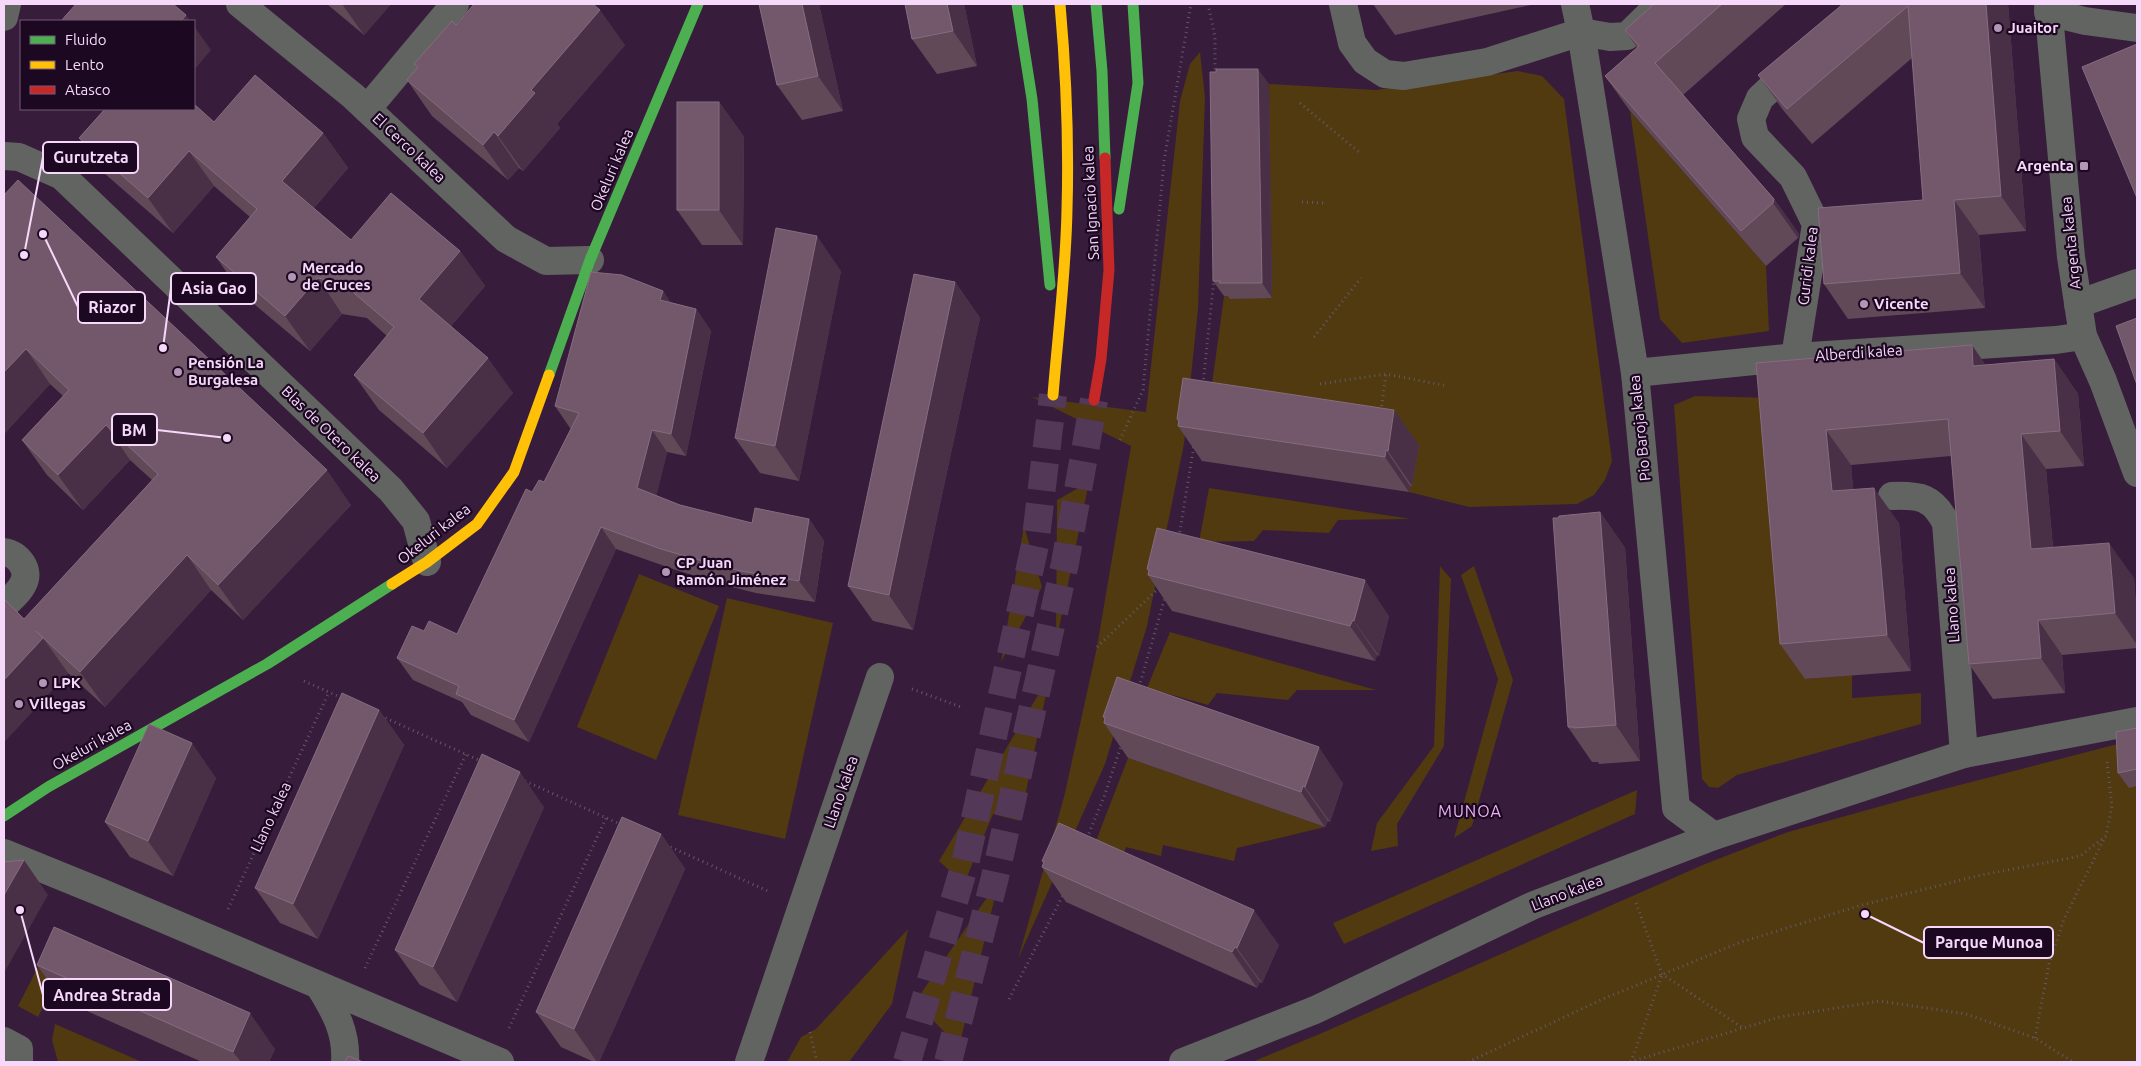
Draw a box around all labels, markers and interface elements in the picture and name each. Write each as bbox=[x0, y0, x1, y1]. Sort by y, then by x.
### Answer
place label: Juaitor bbox=[2008, 19, 2059, 36]
legend bbox=[20, 20, 195, 110]
marker: Juaitor bbox=[1992, 22, 2004, 34]
text: Fluido bbox=[65, 31, 107, 48]
text: Lento bbox=[65, 56, 104, 73]
text: Atasco bbox=[65, 81, 111, 98]
street label: El Cerco kalea bbox=[369, 110, 449, 186]
street label: Okeluri kalea bbox=[587, 126, 636, 213]
callout: Gurutzeta bbox=[43, 142, 138, 173]
street label: San Ignacio kalea bbox=[1079, 145, 1102, 261]
text: Gurutzeta bbox=[53, 148, 129, 166]
place label: Argenta bbox=[2017, 157, 2074, 174]
marker: Argenta bbox=[2078, 160, 2090, 172]
street label: Argenta kalea bbox=[2057, 196, 2084, 290]
street label: Guridi kalea bbox=[1794, 226, 1821, 306]
place label: Mercado de Cruces bbox=[302, 259, 371, 293]
marker: Mercado de Cruces bbox=[286, 271, 298, 283]
callout: Asia Gao bbox=[171, 273, 256, 304]
text: Asia Gao bbox=[181, 279, 247, 297]
callout: Riazor bbox=[78, 292, 145, 323]
place label: Vicente bbox=[1874, 295, 1929, 312]
text: Riazor bbox=[88, 298, 136, 316]
marker: Vicente bbox=[1858, 298, 1870, 310]
street label: Alberdi kalea bbox=[1815, 341, 1903, 364]
place label: Pensión La Burgalesa bbox=[188, 354, 264, 388]
marker: Pensión La Burgalesa bbox=[172, 366, 184, 378]
street label: Pio Baroja kalea bbox=[1625, 374, 1654, 482]
street label: Blas de Otero kalea bbox=[279, 382, 384, 485]
callout: BM bbox=[112, 414, 157, 445]
text: BM bbox=[122, 421, 146, 439]
street label: Okeluri kalea bbox=[394, 500, 473, 567]
place label: CP Juan Ramón Jiménez bbox=[676, 554, 786, 588]
marker: CP Juan Ramón Jiménez bbox=[660, 566, 672, 578]
street label: Llano kalea bbox=[1940, 567, 1963, 643]
place label: LPK bbox=[53, 674, 81, 691]
marker: LPK bbox=[37, 677, 49, 689]
place label: Villegas bbox=[29, 695, 86, 712]
marker: Villegas bbox=[13, 698, 25, 710]
street label: Okeluri kalea bbox=[49, 716, 134, 773]
street label: Llano kalea bbox=[820, 753, 861, 830]
street label: Llano kalea bbox=[247, 779, 294, 854]
district label: MUNOA bbox=[1438, 802, 1502, 820]
street label: Llano kalea bbox=[1529, 871, 1605, 914]
callout: Parque Munoa bbox=[1924, 927, 2053, 958]
text: Parque Munoa bbox=[1935, 933, 2043, 951]
callout: Andrea Strada bbox=[43, 979, 171, 1010]
text: Andrea Strada bbox=[53, 986, 161, 1004]

